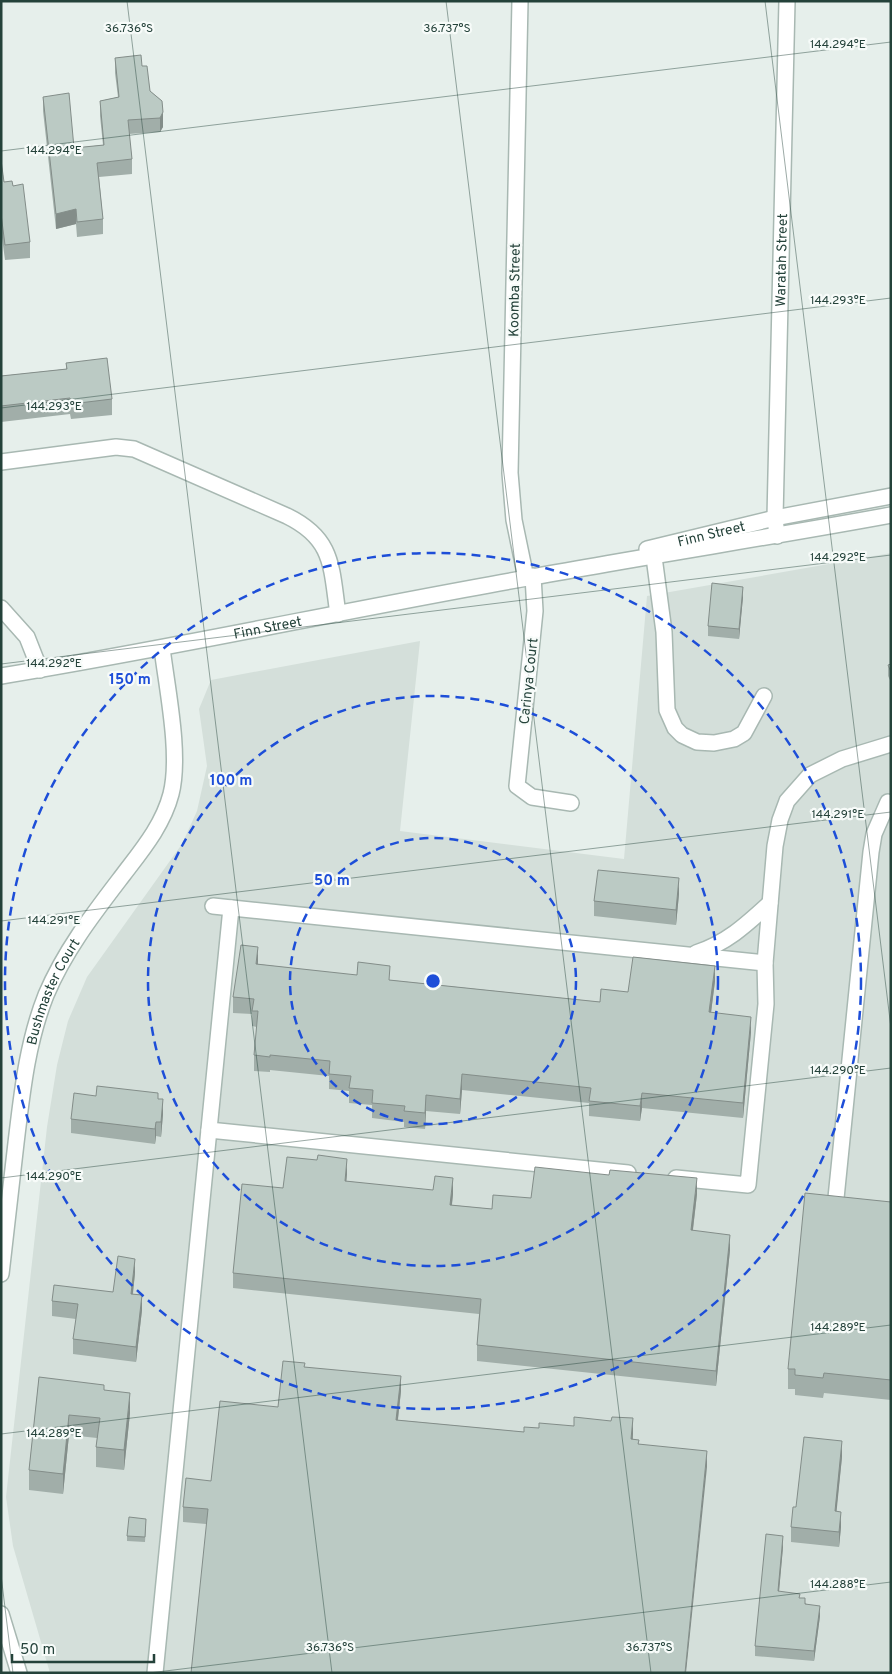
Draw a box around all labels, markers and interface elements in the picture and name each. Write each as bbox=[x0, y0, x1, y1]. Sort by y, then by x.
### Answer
text: 36.736°S bbox=[105, 21, 153, 37]
text: 36.737°S bbox=[423, 21, 471, 37]
text: 144.294°E bbox=[810, 37, 866, 53]
text: 144.294°E bbox=[26, 143, 82, 159]
street label: Waratah Street bbox=[773, 213, 792, 307]
street label: Koomba Street bbox=[506, 243, 525, 337]
text: 144.293°E bbox=[810, 293, 866, 309]
text: 144.293°E bbox=[26, 399, 82, 415]
street label: Finn Street bbox=[676, 519, 747, 551]
text: 144.292°E bbox=[810, 550, 866, 566]
street label: Finn Street bbox=[232, 614, 303, 644]
street label: Carinya Court bbox=[516, 637, 542, 725]
text: 144.292°E bbox=[26, 656, 82, 672]
text: 150 m bbox=[109, 671, 151, 690]
text: 100 m bbox=[210, 772, 252, 791]
text: 144.291°E bbox=[812, 807, 864, 823]
text: 50 m bbox=[314, 872, 350, 891]
text: 144.291°E bbox=[28, 913, 80, 929]
street label: Bushmaster Court bbox=[24, 936, 84, 1047]
centre of rings bbox=[424, 972, 442, 990]
text: 144.290°E bbox=[810, 1063, 866, 1079]
text: 144.290°E bbox=[26, 1169, 82, 1185]
text: 144.289°E bbox=[810, 1320, 866, 1336]
text: 144.289°E bbox=[26, 1426, 82, 1442]
text: 144.288°E bbox=[810, 1577, 866, 1593]
scale bar bbox=[12, 1632, 155, 1664]
text: 36.736°S bbox=[306, 1640, 354, 1656]
text: 36.737°S bbox=[625, 1640, 673, 1656]
text: 50 m bbox=[20, 1641, 55, 1660]

